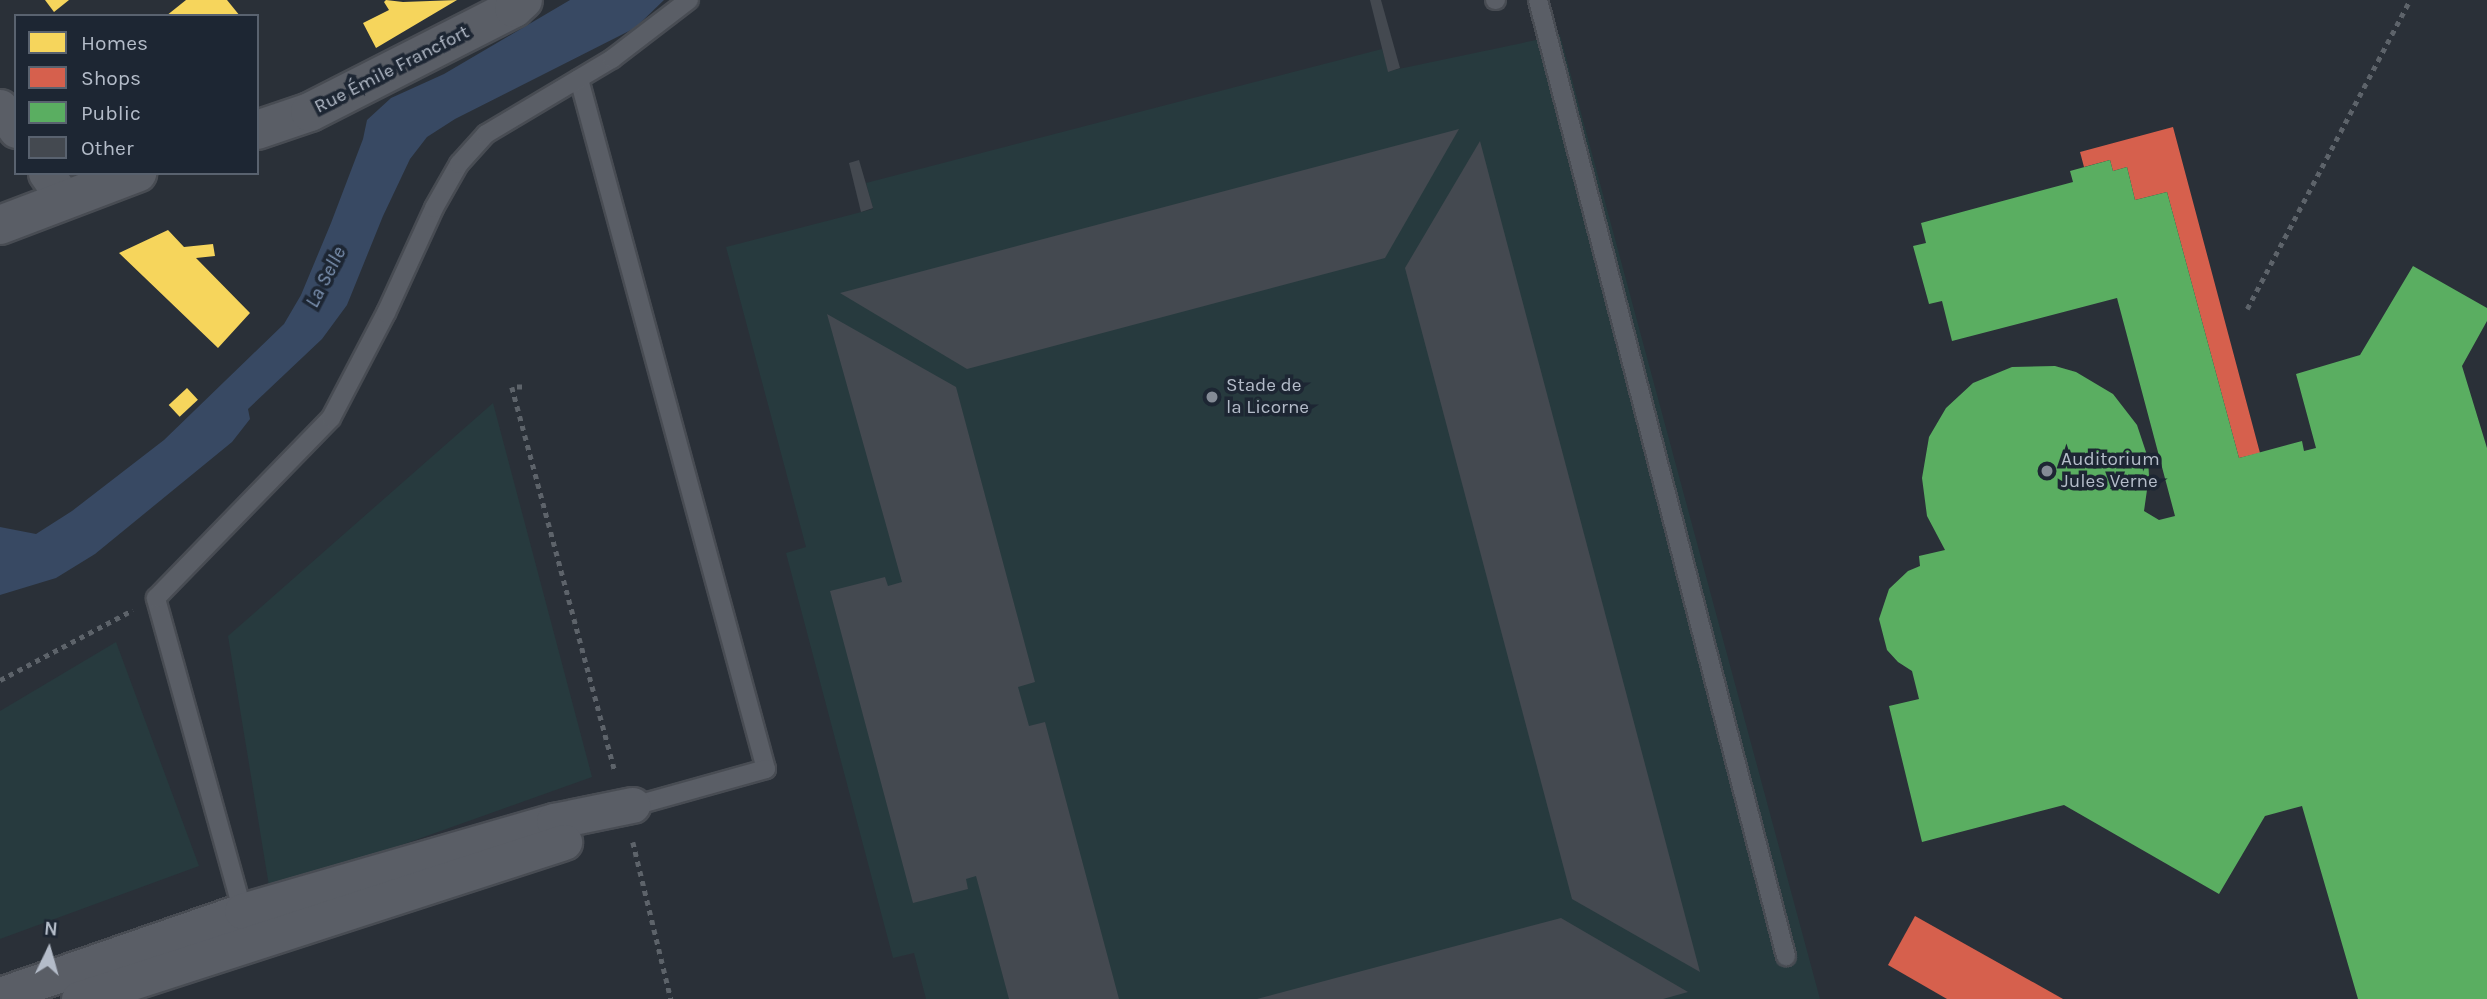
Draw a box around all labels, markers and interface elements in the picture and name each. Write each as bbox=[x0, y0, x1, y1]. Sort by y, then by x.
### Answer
legend bbox=[14, 14, 259, 175]
street label: Rue Émile Francfort bbox=[311, 21, 473, 119]
text: Homes bbox=[81, 31, 148, 55]
text: Shops bbox=[81, 66, 141, 90]
text: Public bbox=[81, 101, 141, 125]
text: Other bbox=[81, 136, 134, 160]
water label: La Selle bbox=[299, 242, 351, 312]
place label: Stade de la Licorne bbox=[1226, 375, 1309, 419]
marker: Stade de la Licorne bbox=[1204, 389, 1220, 405]
place label: Auditorium Jules Verne bbox=[2061, 449, 2160, 493]
marker: Auditorium Jules Verne bbox=[2039, 463, 2055, 479]
north arrow bbox=[14, 915, 84, 985]
text: N bbox=[43, 918, 59, 941]

